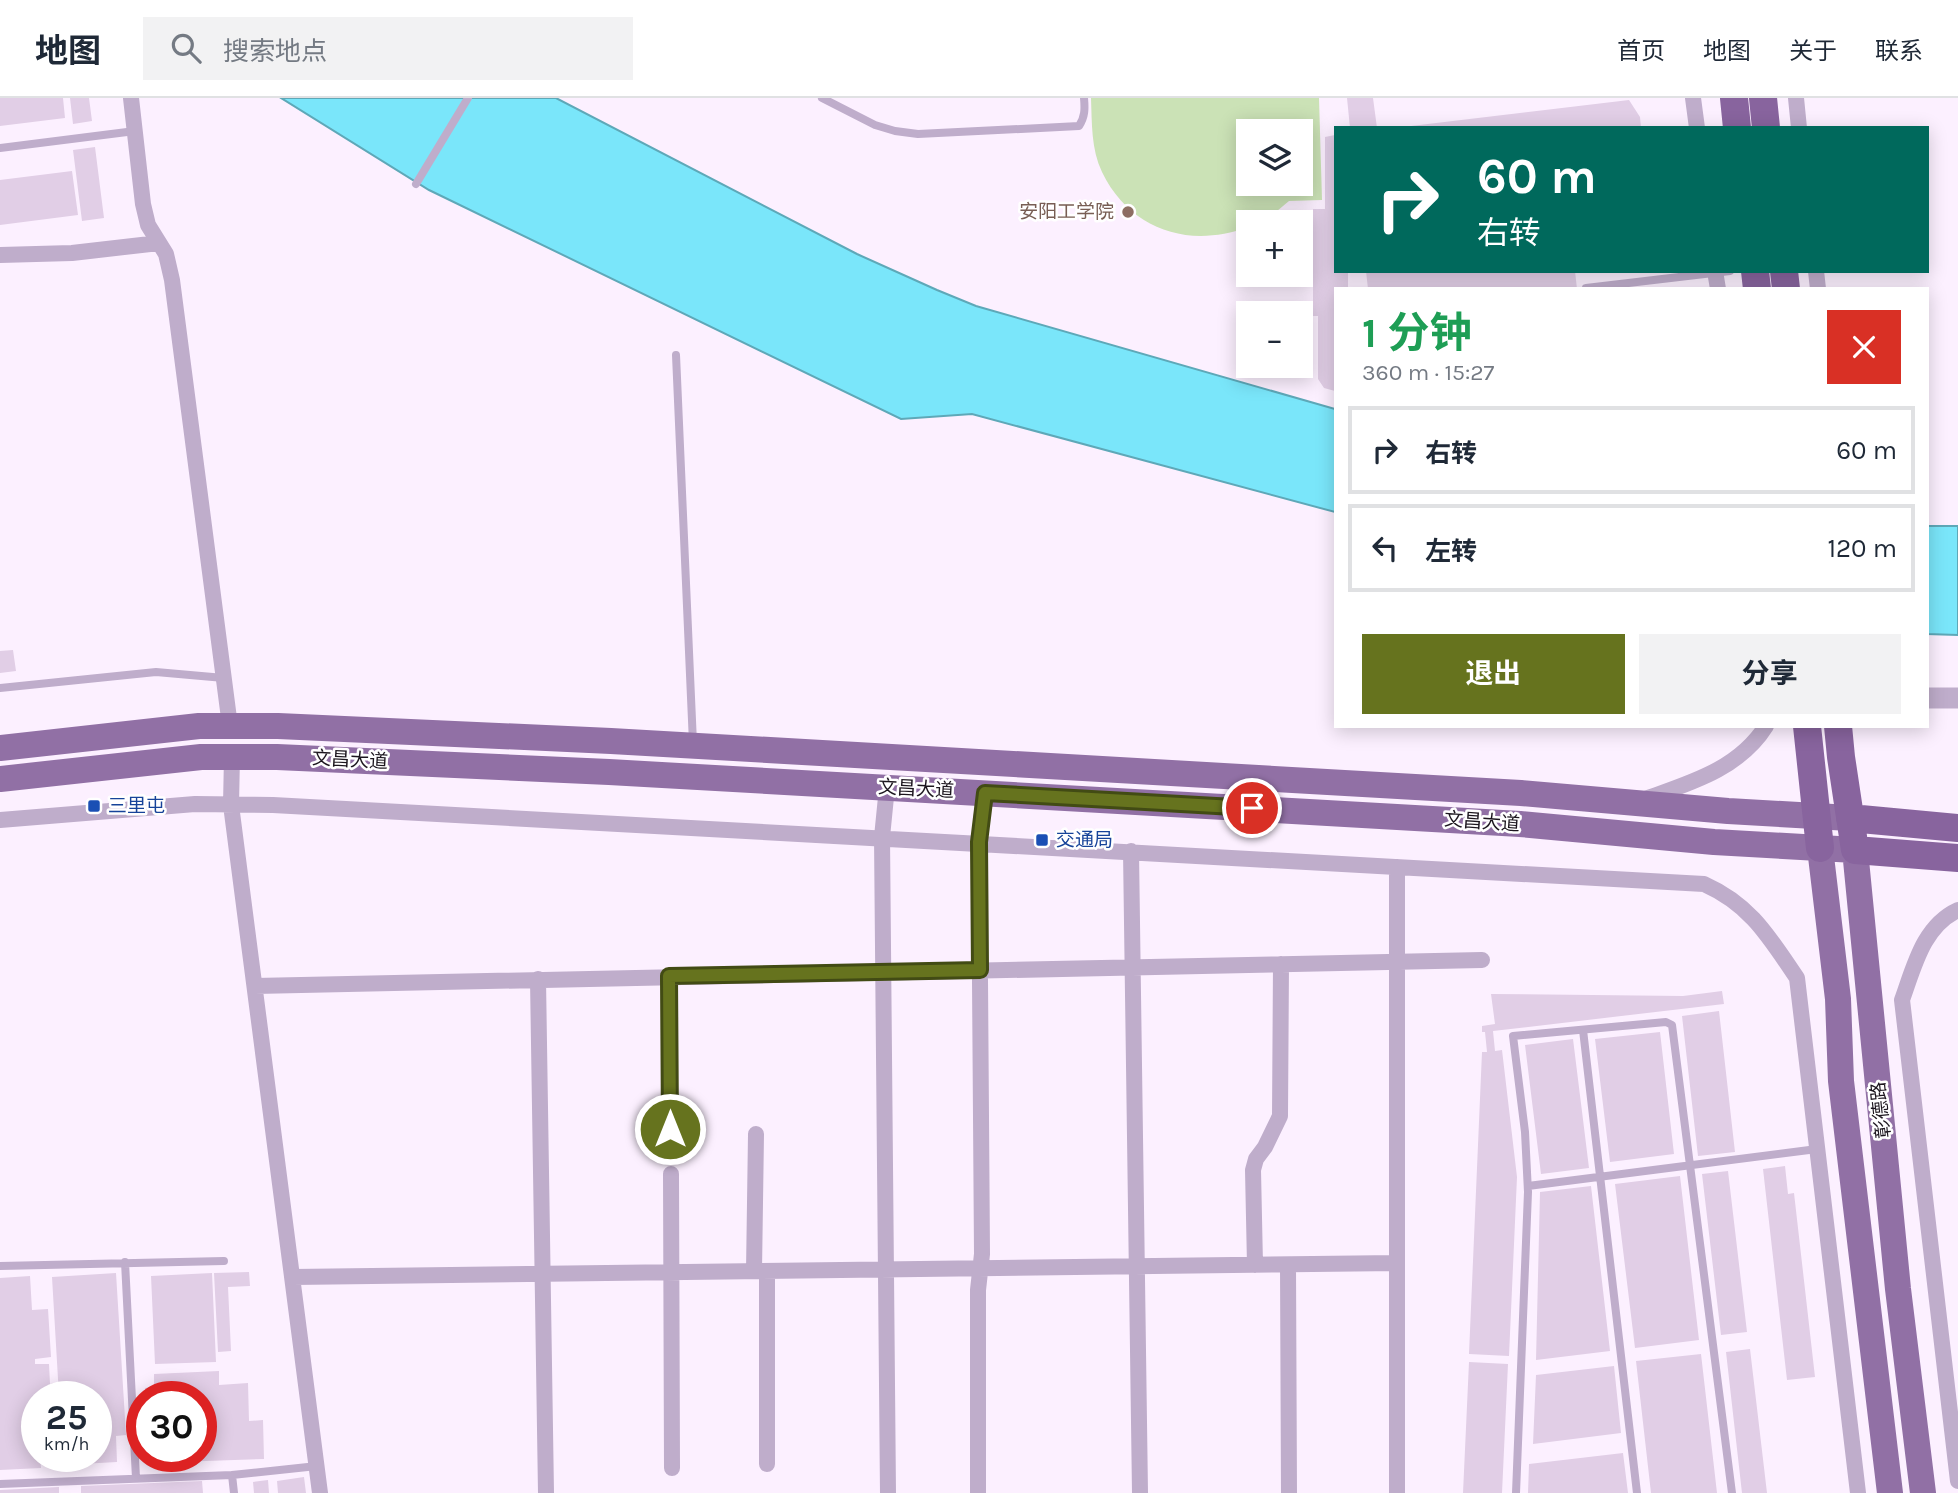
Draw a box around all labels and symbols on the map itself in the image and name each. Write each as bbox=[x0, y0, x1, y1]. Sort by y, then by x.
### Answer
place label: 安阳工学院 bbox=[1019, 201, 1114, 223]
marker: 安阳工学院 bbox=[1120, 204, 1136, 220]
street label: 文昌大道 bbox=[311, 747, 389, 773]
street label: 文昌大道 bbox=[877, 776, 955, 802]
pin bbox=[1222, 778, 1282, 838]
place label: 三里屯 bbox=[108, 795, 165, 817]
marker: 三里屯 bbox=[86, 798, 102, 814]
street label: 文昌大道 bbox=[1443, 808, 1521, 836]
place label: 交通局 bbox=[1056, 829, 1113, 851]
marker: 交通局 bbox=[1034, 832, 1050, 848]
street label: 彰德路 bbox=[1867, 1080, 1895, 1140]
position arrow bbox=[633, 1092, 707, 1166]
speed limit sign: 30 bbox=[126, 1381, 217, 1472]

